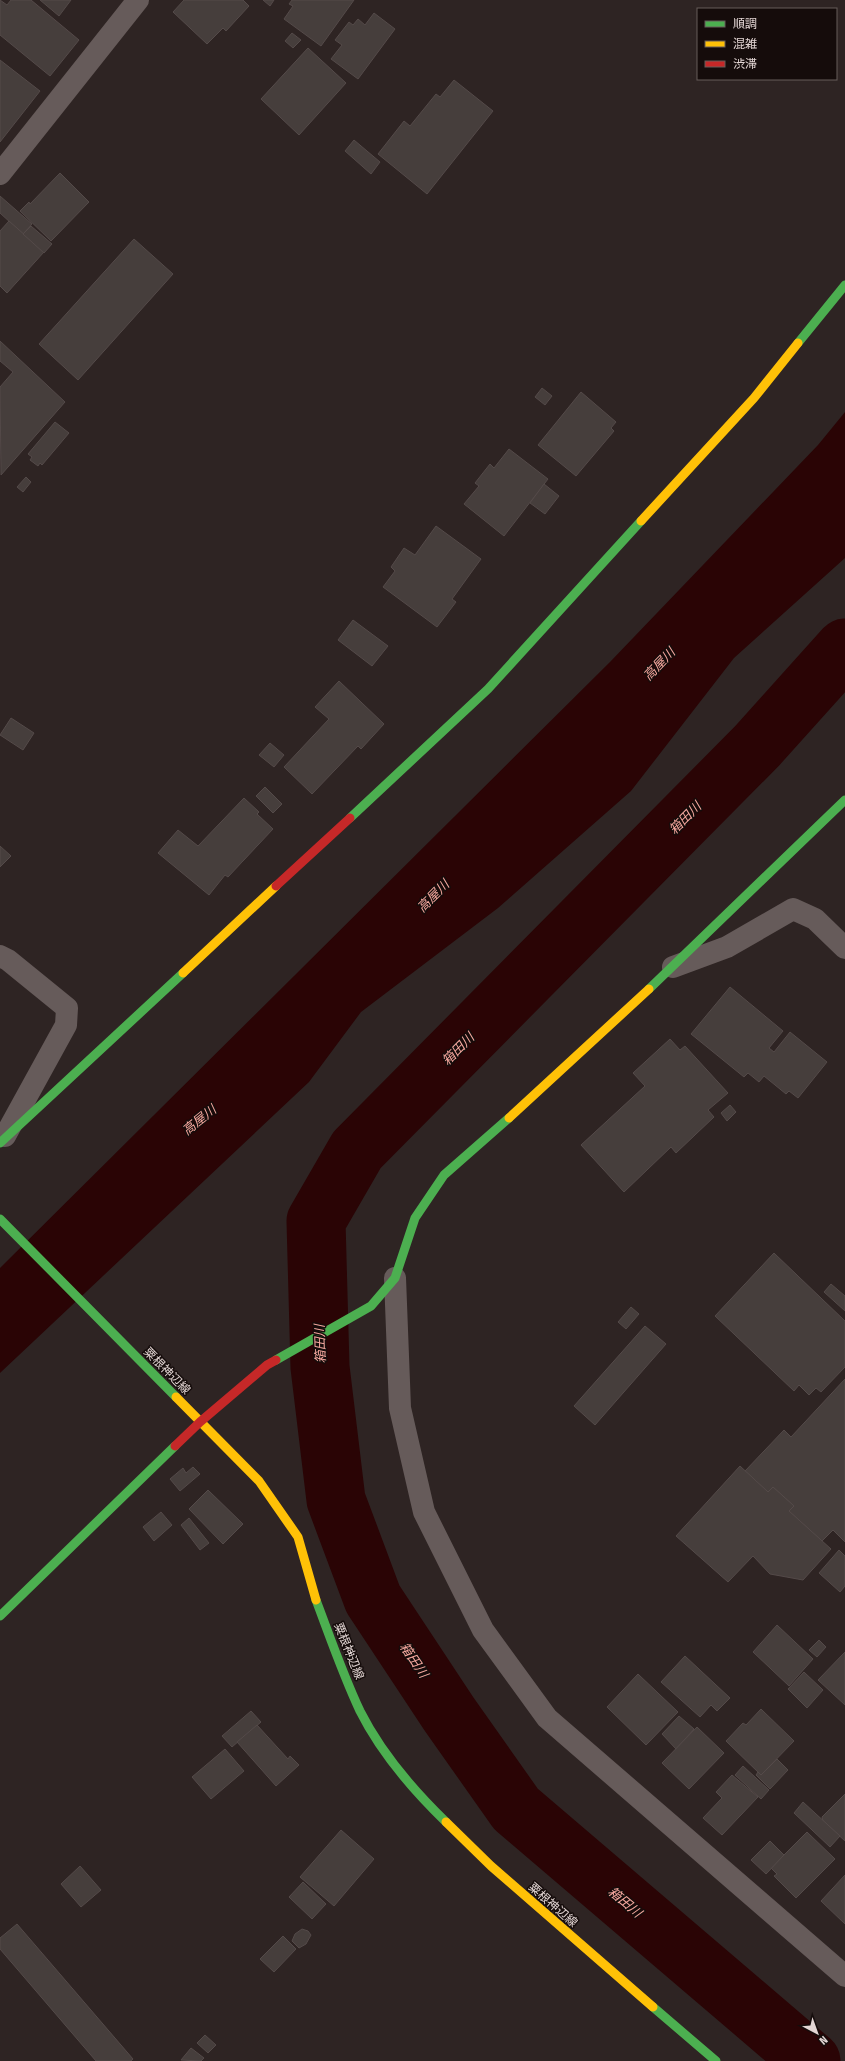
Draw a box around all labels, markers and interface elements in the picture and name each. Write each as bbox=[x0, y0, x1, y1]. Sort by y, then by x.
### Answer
legend bbox=[697, 8, 837, 80]
text: 順調 bbox=[733, 17, 757, 31]
text: 混雑 bbox=[733, 37, 757, 51]
text: 渋滞 bbox=[733, 57, 757, 71]
water label: 高屋川 bbox=[640, 643, 679, 683]
water label: 箱田川 bbox=[666, 797, 706, 837]
water label: 高屋川 bbox=[414, 875, 454, 915]
water label: 箱田川 bbox=[439, 1028, 479, 1068]
water label: 高屋川 bbox=[179, 1101, 220, 1138]
water label: 箱田川 bbox=[312, 1322, 328, 1364]
street label: 粟根神辺線 bbox=[141, 1345, 193, 1397]
street label: 粟根神辺線 bbox=[331, 1621, 367, 1681]
water label: 箱田川 bbox=[397, 1640, 432, 1682]
street label: 粟根神辺線 bbox=[526, 1880, 580, 1930]
water label: 箱田川 bbox=[605, 1884, 646, 1922]
north arrow bbox=[797, 2013, 837, 2053]
text: N bbox=[816, 2033, 830, 2047]

